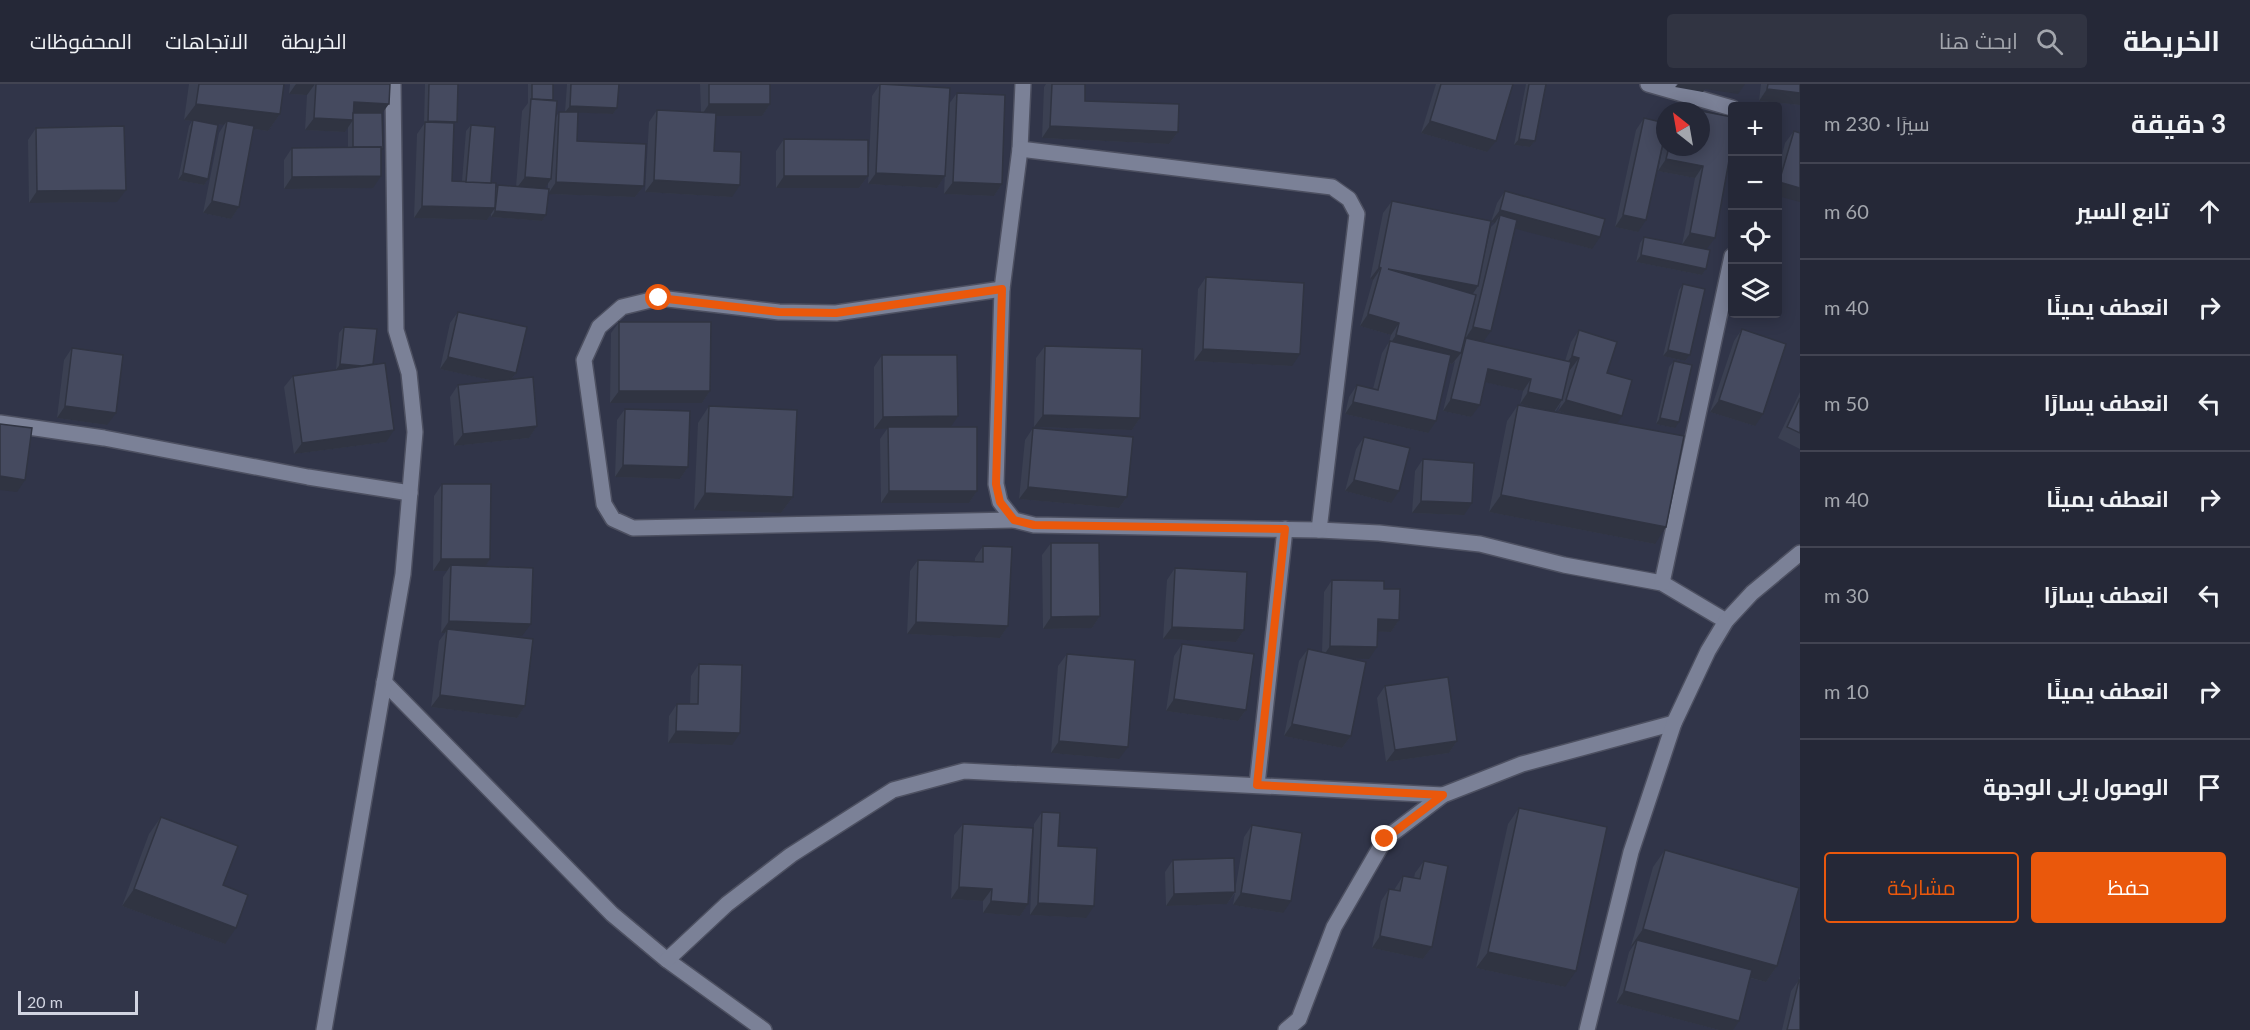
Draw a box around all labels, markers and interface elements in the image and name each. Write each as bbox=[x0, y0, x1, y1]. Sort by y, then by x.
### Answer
search box bbox=[1667, 14, 2087, 68]
text: الخريطة bbox=[2123, 23, 2220, 57]
icon: search bbox=[2033, 25, 2066, 58]
text: ابحث هنا bbox=[1939, 27, 2018, 54]
text: المحفوظات bbox=[30, 28, 132, 53]
text: الاتجاهات bbox=[165, 28, 248, 53]
text: الخريطة bbox=[281, 28, 347, 53]
north arrow bbox=[1656, 102, 1710, 156]
map controls bbox=[1728, 102, 1782, 318]
button: + bbox=[1728, 102, 1782, 156]
text: 3 دقيقة bbox=[2131, 107, 2226, 139]
text: سيرًا · 230 m bbox=[1824, 111, 1930, 135]
button: − bbox=[1728, 156, 1782, 210]
icon: ahead bbox=[2193, 195, 2226, 228]
text: تابع السير bbox=[2076, 197, 2169, 224]
text: 60 m bbox=[1824, 199, 1869, 223]
button: locate bbox=[1728, 210, 1782, 264]
button: layers bbox=[1728, 264, 1782, 318]
route start bbox=[645, 284, 671, 310]
icon: right bbox=[2193, 291, 2226, 324]
text: انعطف يمينًا bbox=[2046, 293, 2169, 320]
text: 40 m bbox=[1824, 295, 1869, 319]
icon: left bbox=[2193, 387, 2226, 420]
text: انعطف يسارًا bbox=[2044, 389, 2169, 416]
text: 50 m bbox=[1824, 391, 1869, 415]
icon: right bbox=[2193, 483, 2226, 516]
text: انعطف يمينًا bbox=[2046, 485, 2169, 512]
text: 40 m bbox=[1824, 487, 1869, 511]
icon: left bbox=[2193, 579, 2226, 612]
text: انعطف يسارًا bbox=[2044, 581, 2169, 608]
text: 30 m bbox=[1824, 583, 1869, 607]
icon: right bbox=[2193, 675, 2226, 708]
text: انعطف يمينًا bbox=[2046, 677, 2169, 704]
text: 10 m bbox=[1824, 679, 1869, 703]
icon: arrive bbox=[2193, 771, 2226, 804]
text: الوصول إلى الوجهة bbox=[1983, 773, 2169, 800]
route end bbox=[1371, 825, 1397, 851]
button: مشاركة bbox=[1824, 852, 2019, 923]
button: حفظ bbox=[2031, 852, 2226, 923]
scale bar bbox=[18, 988, 138, 1016]
text: 20 m bbox=[27, 992, 63, 1011]

